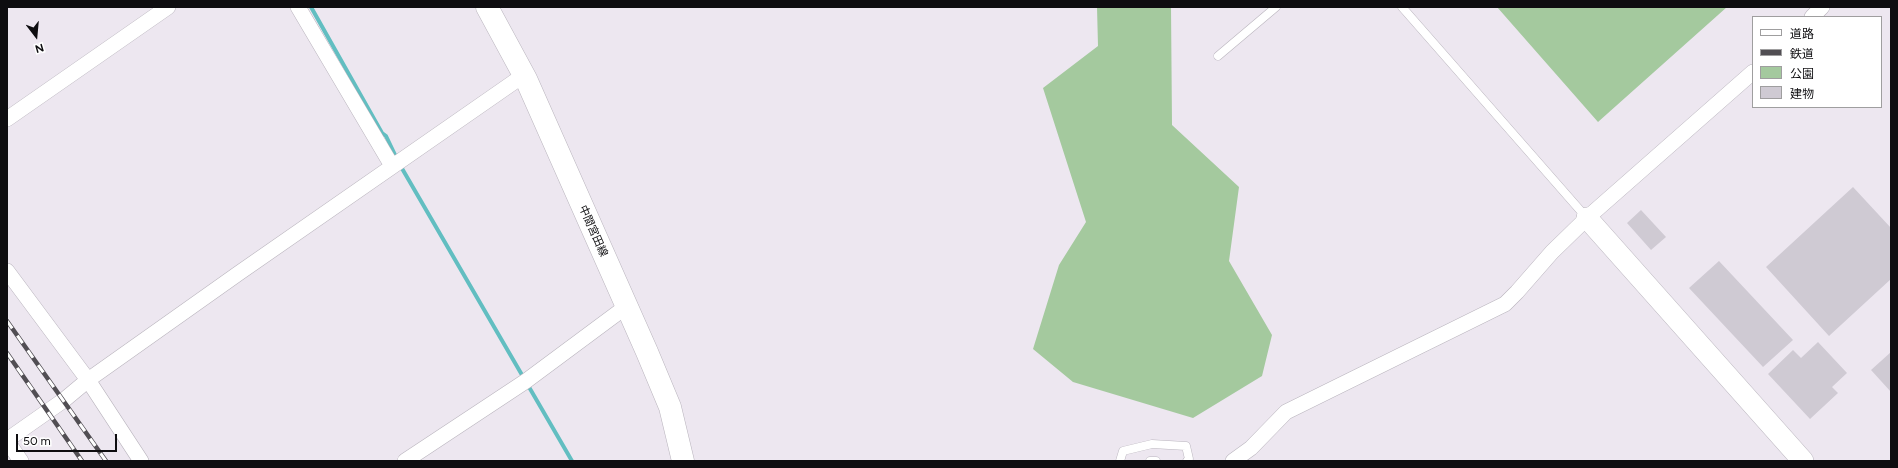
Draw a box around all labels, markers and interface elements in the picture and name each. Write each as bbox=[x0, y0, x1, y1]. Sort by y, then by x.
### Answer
north arrow bbox=[16, 16, 56, 56]
legend bbox=[1752, 16, 1882, 108]
text: 道路 bbox=[1790, 27, 1814, 41]
text: N bbox=[34, 41, 45, 55]
text: 鉄道 bbox=[1790, 47, 1814, 61]
text: 公園 bbox=[1790, 67, 1814, 81]
text: 建物 bbox=[1790, 87, 1814, 101]
street label: 中間宮田線 bbox=[576, 203, 610, 259]
scale bar bbox=[18, 426, 119, 452]
text: 50 m bbox=[23, 434, 51, 448]

